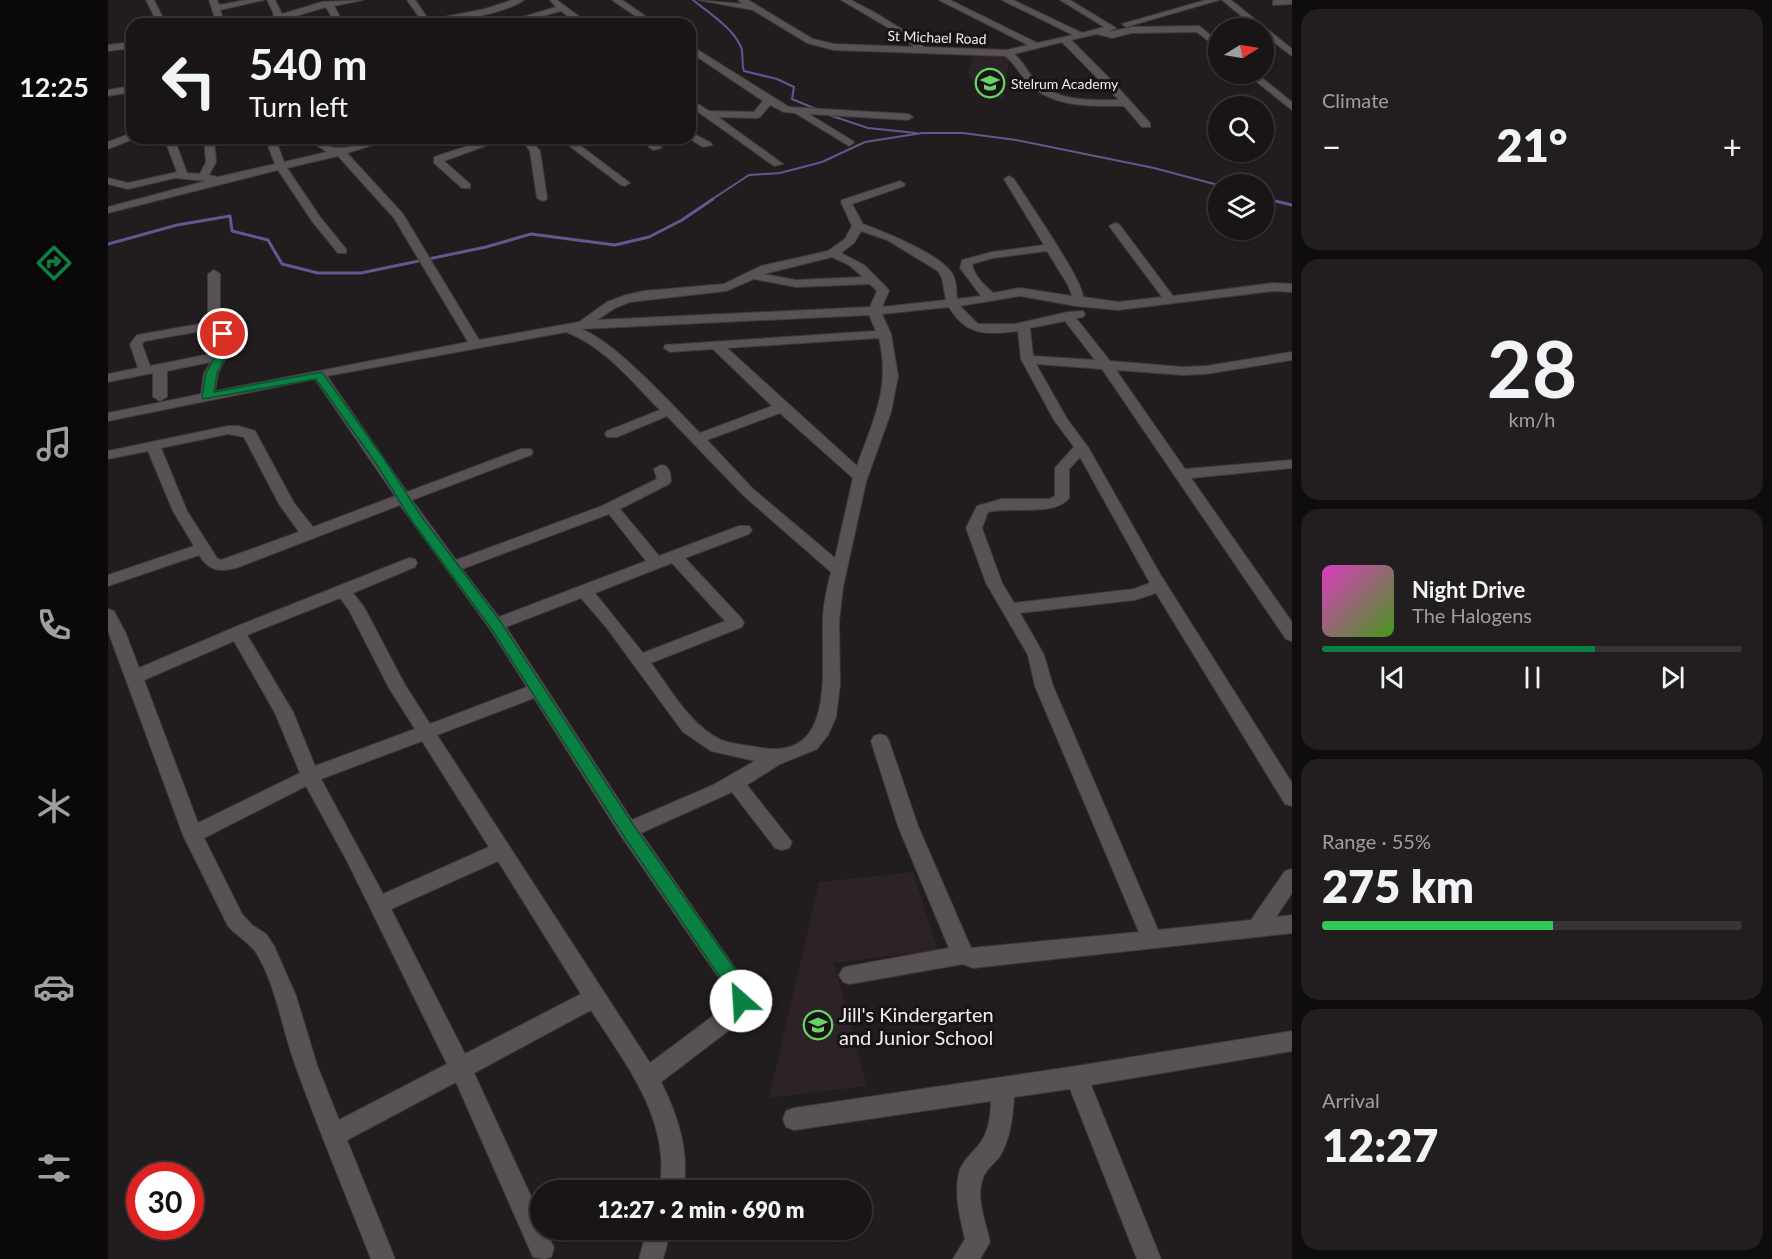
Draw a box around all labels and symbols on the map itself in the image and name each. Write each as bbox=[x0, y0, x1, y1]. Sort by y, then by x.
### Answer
north arrow bbox=[1208, 18, 1274, 84]
street label: St Michael Road bbox=[887, 27, 987, 47]
school or university icon: Stelrum Academy bbox=[974, 67, 1006, 99]
place label: Stelrum Academy bbox=[1011, 75, 1119, 92]
pin bbox=[197, 308, 248, 359]
position arrow bbox=[709, 969, 773, 1033]
place label: Jill's Kindergarten and Junior School bbox=[839, 1002, 994, 1049]
school or university icon: Jill's Kindergarten and Junior School bbox=[802, 1009, 834, 1041]
speed limit sign: 30 bbox=[126, 1162, 204, 1240]

